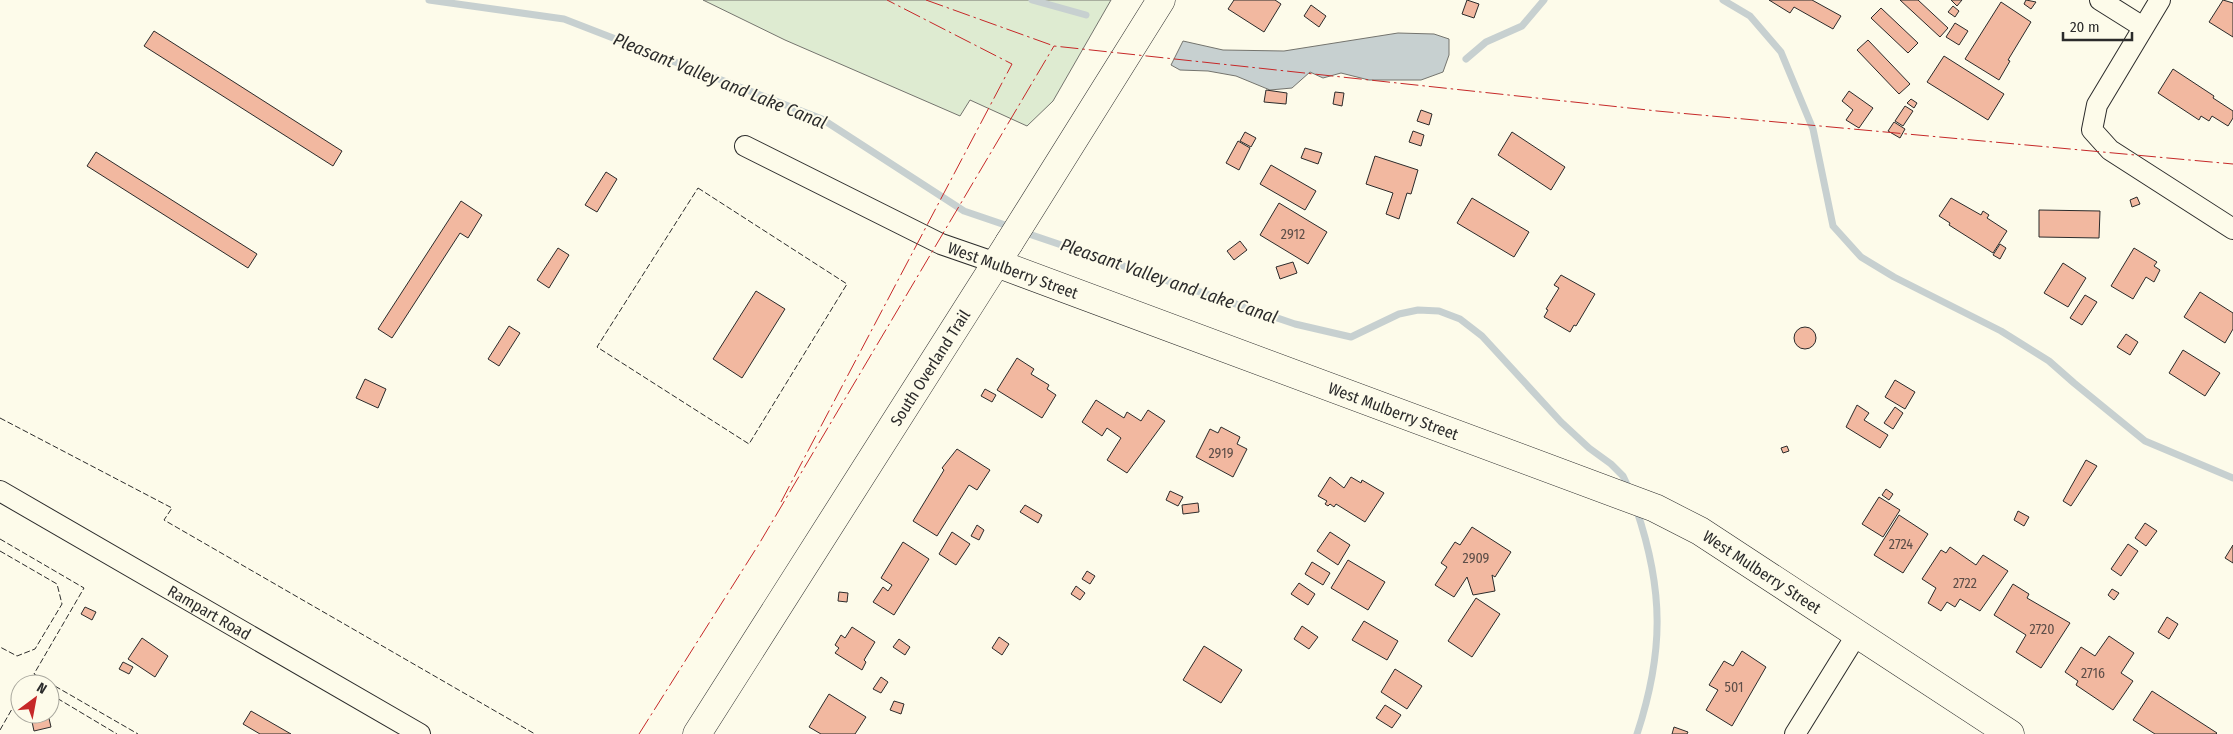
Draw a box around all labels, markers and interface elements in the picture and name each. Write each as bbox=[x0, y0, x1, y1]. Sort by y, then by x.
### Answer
scale bar bbox=[2063, 10, 2132, 42]
text: 20 m bbox=[2070, 18, 2100, 36]
water label: Pleasant Valley and Lake Canal bbox=[610, 28, 830, 134]
house number: 2912 bbox=[1281, 226, 1305, 243]
water label: Pleasant Valley and Lake Canal bbox=[1058, 233, 1281, 329]
street label: West Mulberry Street bbox=[945, 238, 1081, 303]
street label: South Overland Trail bbox=[886, 306, 974, 429]
street label: West Mulberry Street bbox=[1326, 378, 1462, 444]
house number: 2919 bbox=[1209, 445, 1234, 462]
street label: West Mulberry Street bbox=[1699, 527, 1825, 618]
house number: 2724 bbox=[1889, 536, 1913, 553]
house number: 2909 bbox=[1463, 550, 1490, 567]
house number: 2722 bbox=[1953, 575, 1977, 592]
street label: Rampart Road bbox=[164, 581, 254, 644]
house number: 2720 bbox=[2029, 621, 2055, 638]
house number: 2716 bbox=[2081, 665, 2105, 682]
north arrow bbox=[10, 674, 60, 724]
text: N bbox=[34, 679, 50, 698]
house number: 501 bbox=[1725, 679, 1743, 696]

